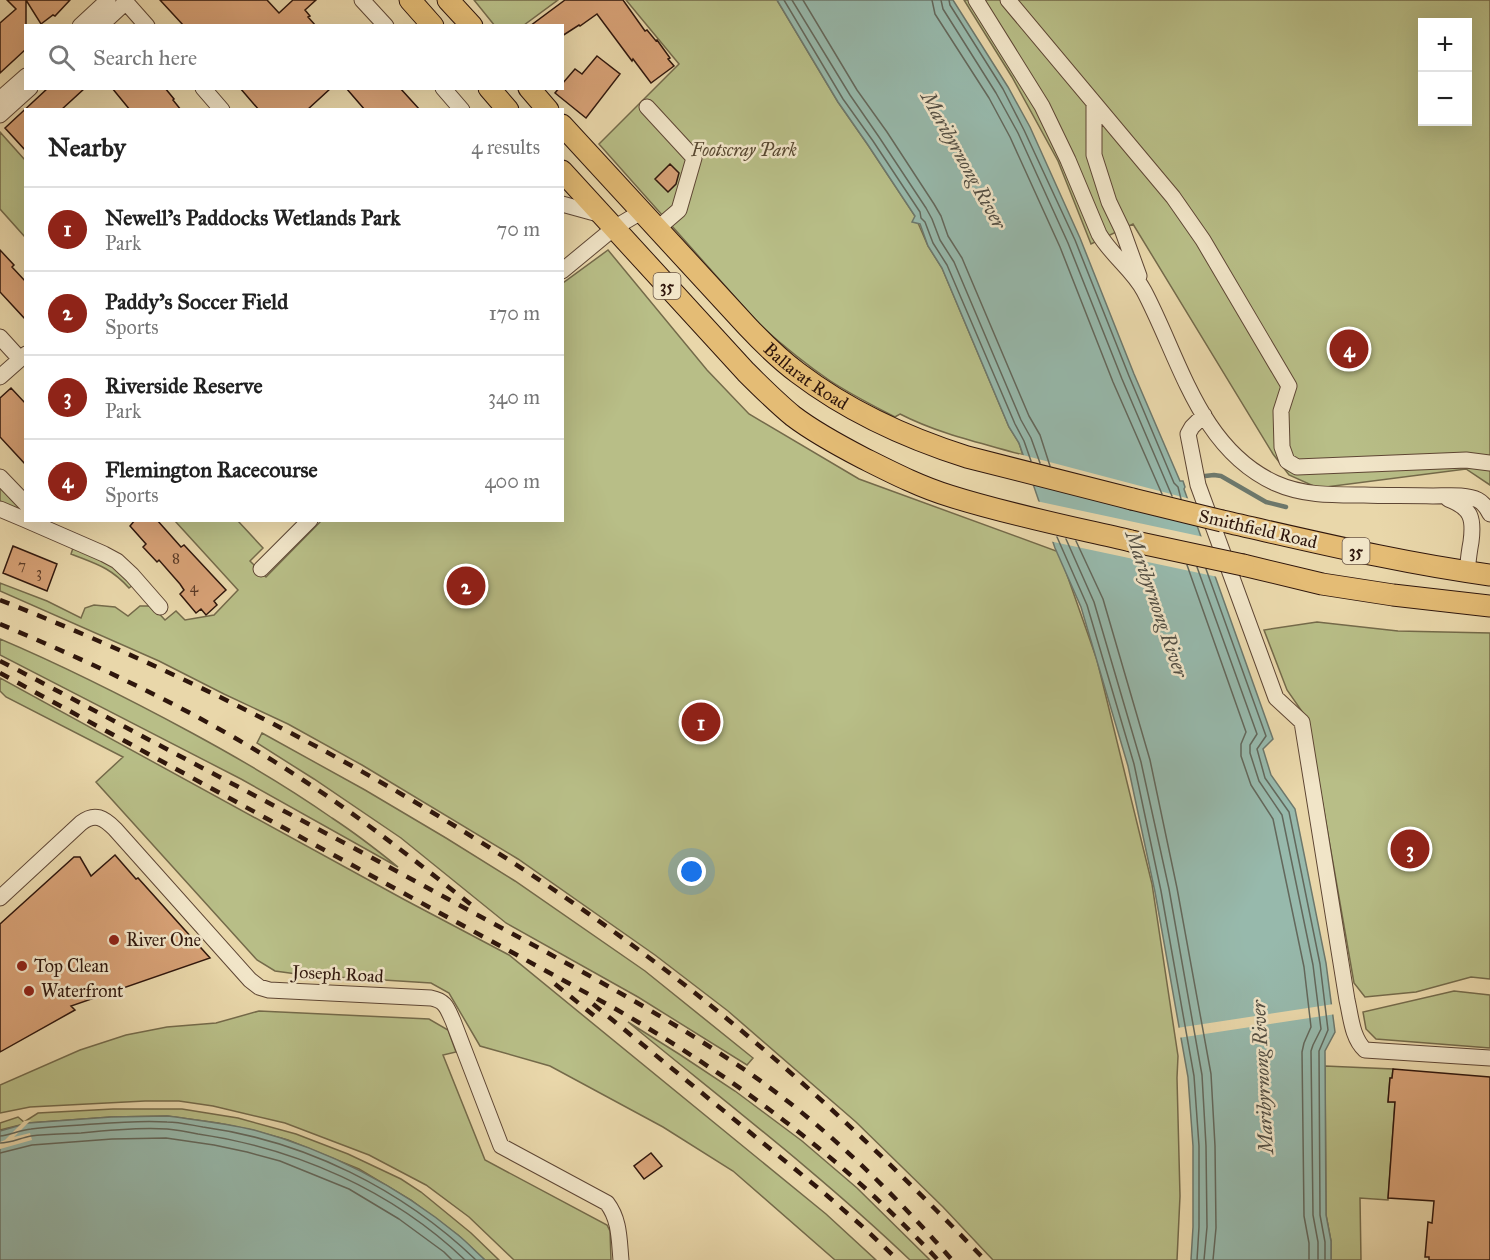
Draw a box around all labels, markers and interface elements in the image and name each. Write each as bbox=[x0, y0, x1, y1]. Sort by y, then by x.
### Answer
map controls bbox=[1418, 18, 1472, 126]
button: + bbox=[1418, 18, 1472, 72]
search box bbox=[24, 24, 564, 90]
icon: search bbox=[45, 41, 78, 74]
text: Search here bbox=[93, 44, 197, 71]
button: − bbox=[1418, 72, 1472, 126]
water label: Maribyrnong River bbox=[915, 85, 1013, 234]
text: Nearby bbox=[48, 131, 126, 163]
text: 4 results bbox=[471, 135, 540, 159]
park label: Footscray Park bbox=[690, 139, 797, 161]
text: Newell's Paddocks Wetlands Park bbox=[105, 204, 401, 231]
text: 1 bbox=[64, 217, 71, 241]
text: 70 m bbox=[497, 217, 540, 241]
text: Park bbox=[105, 231, 141, 255]
road number: 35 bbox=[654, 273, 680, 299]
text: Paddy's Soccer Field bbox=[105, 288, 288, 315]
text: 2 bbox=[63, 301, 72, 325]
text: 170 m bbox=[489, 301, 540, 325]
text: Sports bbox=[105, 315, 159, 339]
pin: 4 bbox=[1330, 326, 1368, 372]
street label: Ballarat Road bbox=[759, 338, 852, 415]
text: Riverside Reserve bbox=[105, 372, 263, 399]
text: 3 bbox=[64, 385, 72, 409]
text: 340 m bbox=[488, 385, 540, 409]
text: Park bbox=[105, 399, 141, 423]
text: Flemington Racecourse bbox=[105, 456, 318, 483]
text: 4 bbox=[62, 469, 73, 493]
text: 400 m bbox=[484, 469, 540, 493]
text: Sports bbox=[105, 483, 159, 507]
street label: Smithfield Road bbox=[1197, 505, 1319, 553]
water label: Maribyrnong River bbox=[1120, 526, 1194, 682]
road number: 35 bbox=[1342, 538, 1370, 564]
house number: 8 bbox=[172, 549, 180, 567]
house number: 7 bbox=[18, 556, 26, 574]
house number: 3 bbox=[36, 563, 42, 581]
pin: 2 bbox=[446, 564, 486, 608]
house number: 4 bbox=[190, 578, 199, 596]
pin: 1 bbox=[682, 700, 720, 744]
pin: 3 bbox=[1390, 826, 1430, 872]
your location bbox=[677, 857, 706, 886]
place label: River One bbox=[126, 929, 201, 951]
marker: River One bbox=[107, 933, 121, 947]
place label: Top Clean bbox=[34, 955, 109, 977]
marker: Top Clean bbox=[15, 959, 29, 973]
street label: Joseph Road bbox=[290, 961, 384, 988]
place label: Waterfront bbox=[41, 980, 124, 1002]
marker: Waterfront bbox=[22, 984, 36, 998]
water label: Maribyrnong River bbox=[1246, 998, 1278, 1156]

